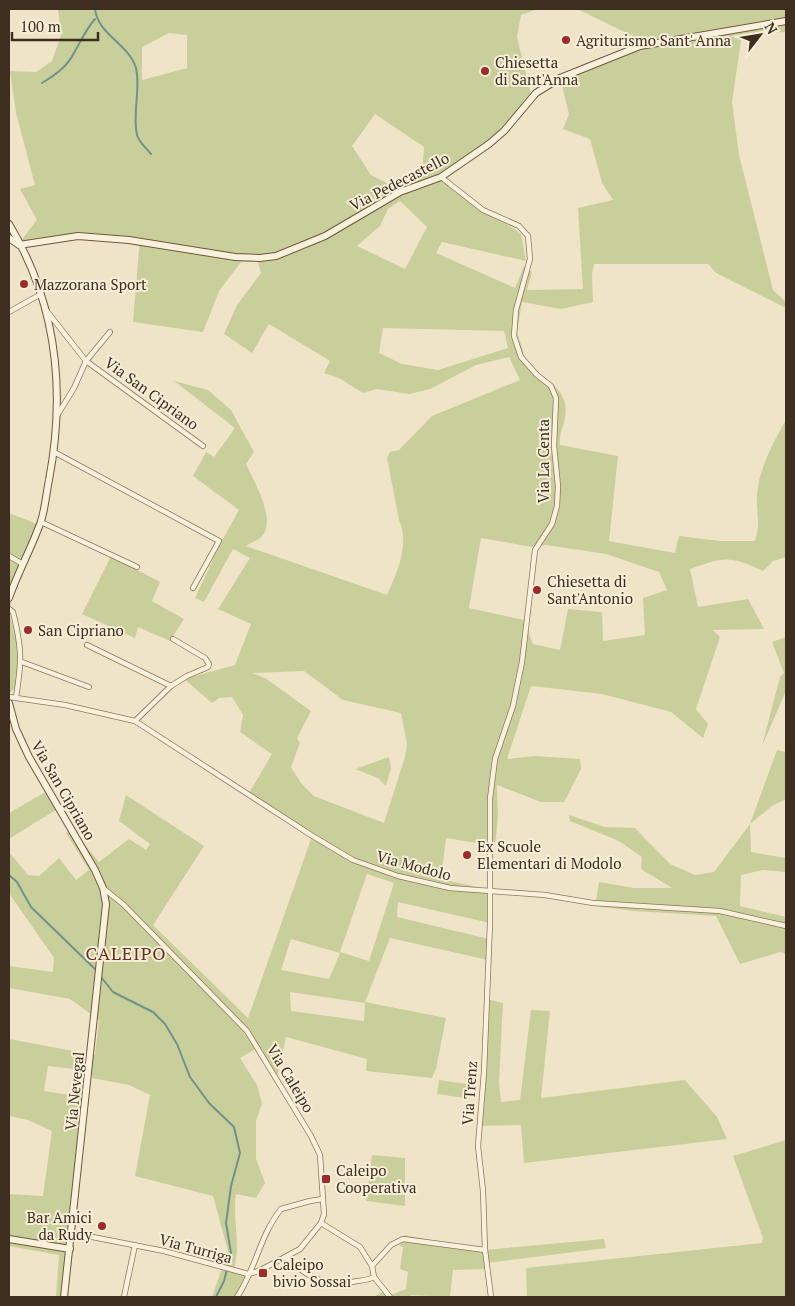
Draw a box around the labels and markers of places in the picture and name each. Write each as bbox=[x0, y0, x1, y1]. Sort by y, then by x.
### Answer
place label: Agriturismo Sant' Anna bbox=[576, 30, 732, 50]
marker: Agriturismo Sant' Anna bbox=[560, 34, 572, 46]
place label: Chiesetta di Sant'Anna bbox=[495, 52, 579, 89]
marker: Chiesetta di Sant'Anna bbox=[479, 65, 491, 77]
place label: Mazzorana Sport bbox=[34, 274, 147, 294]
marker: Mazzorana Sport bbox=[18, 278, 30, 290]
place label: Chiesetta di Sant'Antonio bbox=[547, 571, 633, 608]
marker: Chiesetta di Sant'Antonio bbox=[531, 584, 543, 596]
place label: San Cipriano bbox=[38, 620, 124, 640]
marker: San Cipriano bbox=[22, 624, 34, 636]
place label: Ex Scuole Elementari di Modolo bbox=[477, 836, 621, 873]
marker: Ex Scuole Elementari di Modolo bbox=[461, 849, 473, 861]
place label: Caleipo Cooperativa bbox=[336, 1160, 417, 1197]
marker: Caleipo Cooperativa bbox=[320, 1173, 332, 1185]
place label: Bar Amici da Rudy bbox=[27, 1207, 92, 1244]
marker: Bar Amici da Rudy bbox=[96, 1220, 108, 1232]
place label: Caleipo bivio Sossai bbox=[273, 1254, 351, 1291]
marker: Caleipo bivio Sossai bbox=[257, 1267, 269, 1279]

